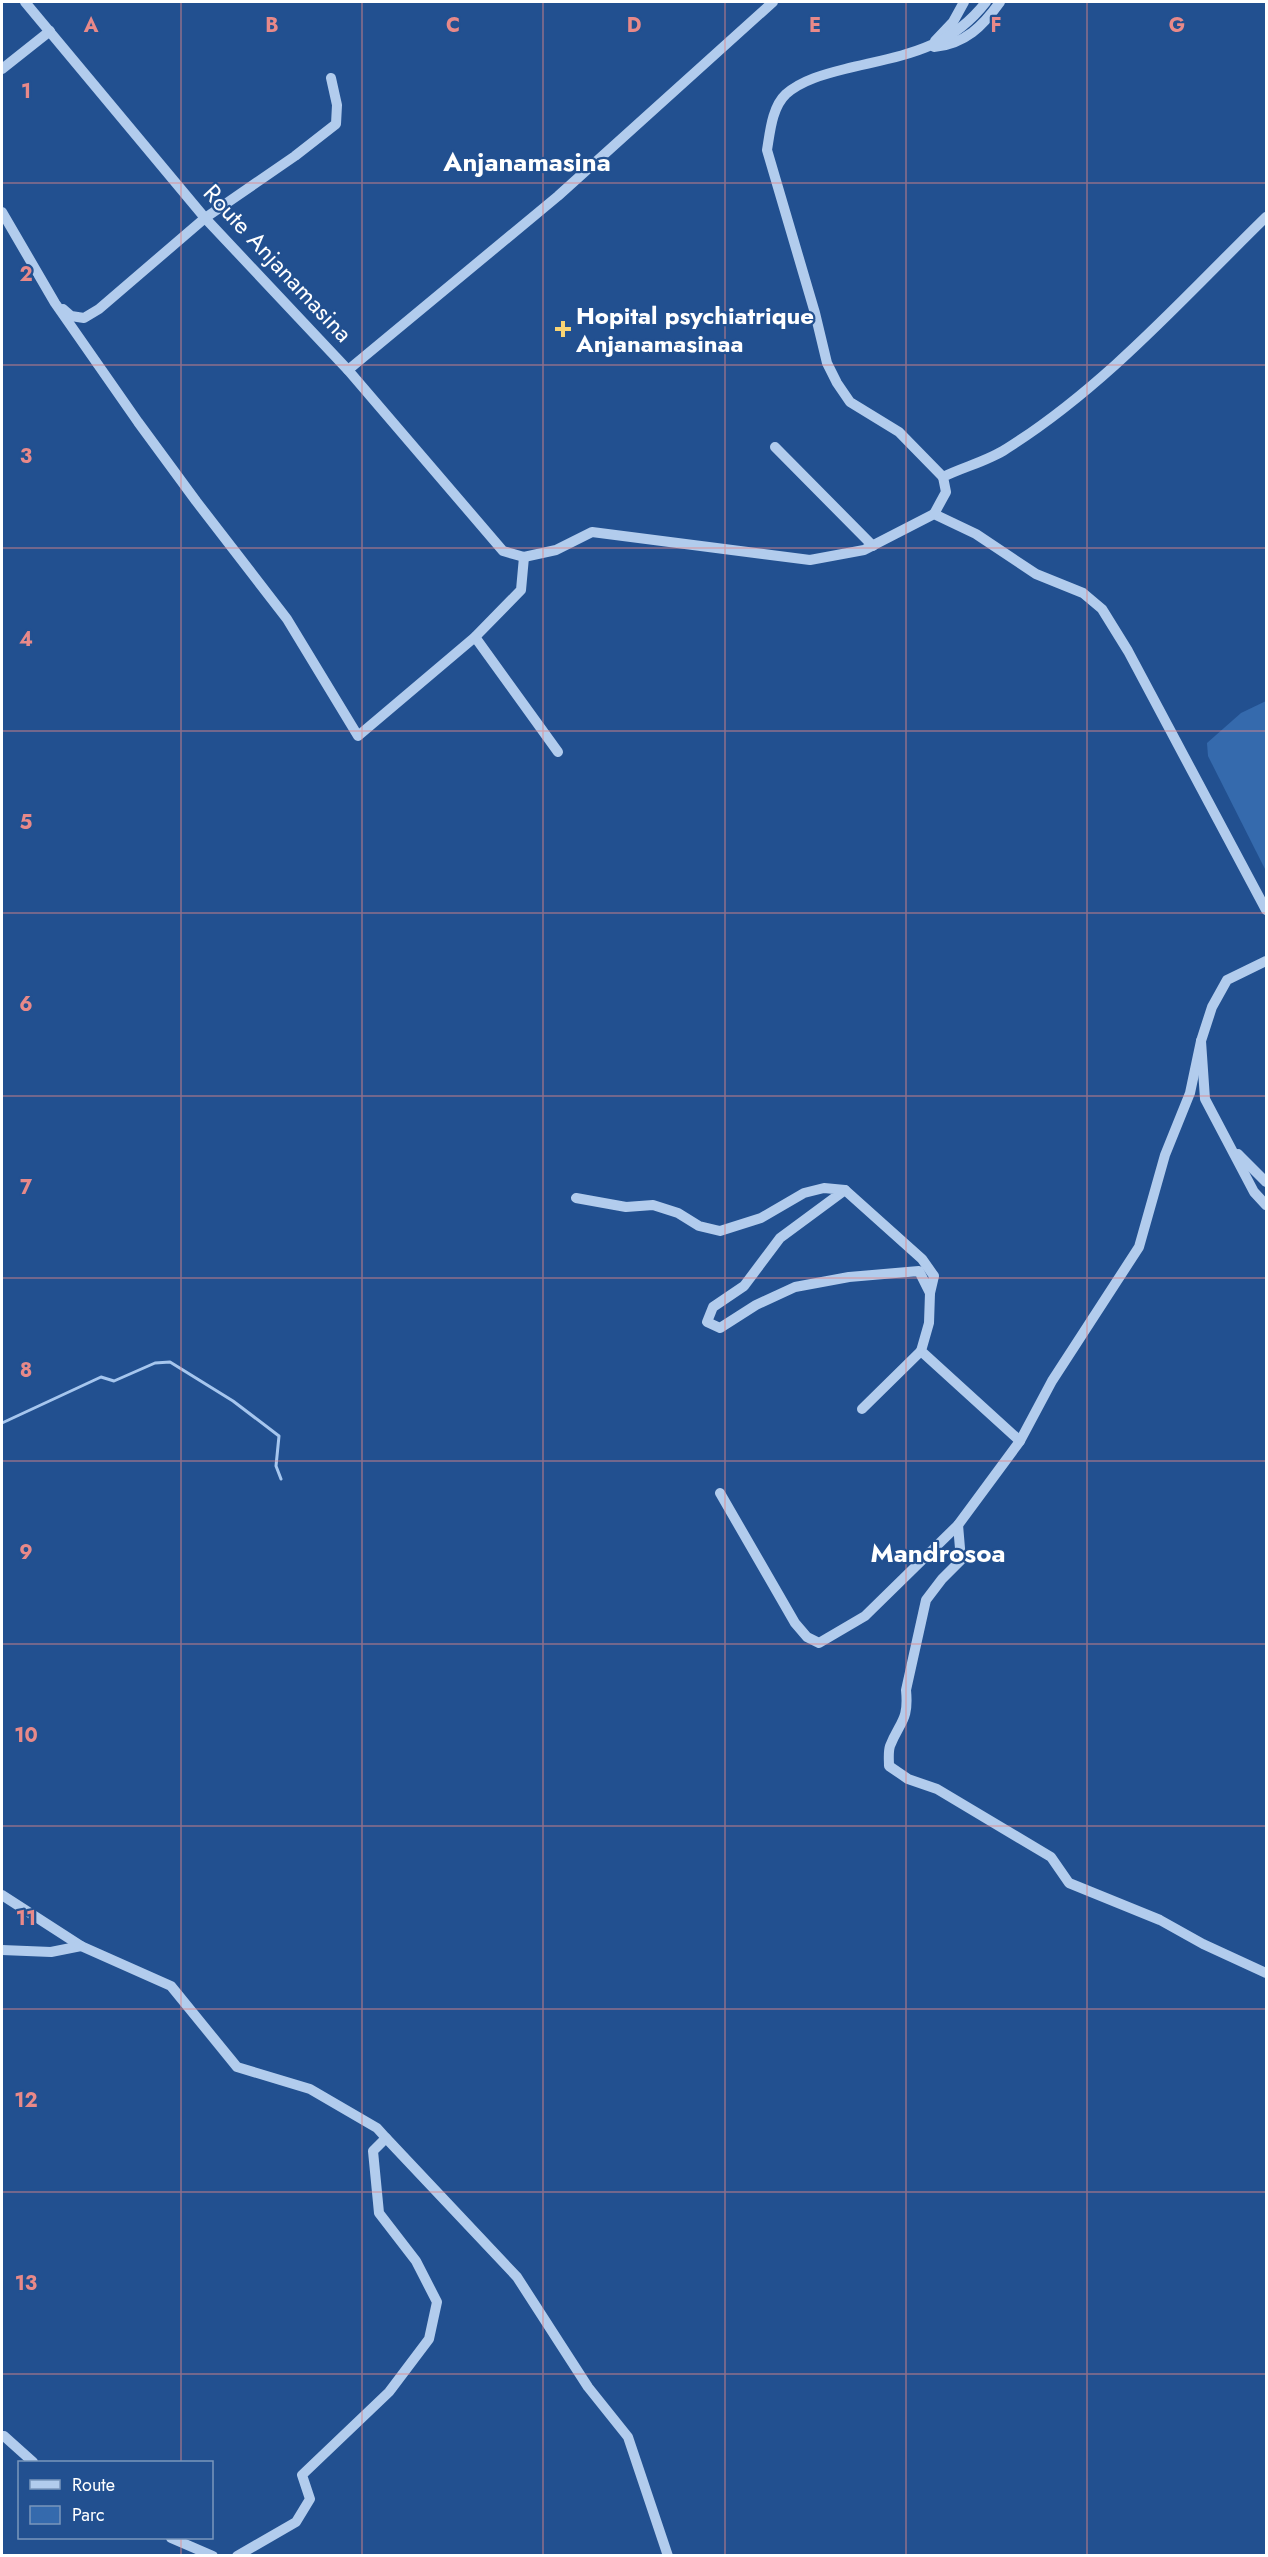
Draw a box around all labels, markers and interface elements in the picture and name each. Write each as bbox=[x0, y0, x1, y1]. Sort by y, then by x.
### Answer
text: A bbox=[83, 11, 99, 40]
text: B bbox=[265, 11, 279, 40]
text: C bbox=[446, 11, 460, 40]
text: D bbox=[627, 11, 641, 40]
text: E bbox=[809, 11, 821, 40]
text: F bbox=[990, 11, 1002, 40]
text: G bbox=[1169, 11, 1185, 40]
text: 1 bbox=[21, 77, 31, 106]
district label: Anjanamasina bbox=[442, 143, 611, 181]
street label: Route Anjanamasina bbox=[195, 176, 361, 350]
text: 2 bbox=[19, 260, 33, 289]
place label: Hopital psychiatrique Anjanamasinaa bbox=[575, 298, 814, 361]
marker: Hopital psychiatrique Anjanamasinaa bbox=[554, 320, 572, 338]
text: 3 bbox=[20, 442, 32, 471]
text: 4 bbox=[19, 625, 33, 654]
text: 5 bbox=[20, 808, 33, 837]
text: 6 bbox=[19, 990, 33, 1019]
text: 7 bbox=[20, 1173, 33, 1202]
text: 8 bbox=[20, 1356, 32, 1385]
district label: Mandrosoa bbox=[870, 1534, 1006, 1572]
text: 9 bbox=[19, 1538, 33, 1567]
text: 10 bbox=[14, 1721, 38, 1750]
text: 11 bbox=[16, 1904, 36, 1933]
text: 12 bbox=[14, 2086, 38, 2115]
text: 13 bbox=[15, 2269, 37, 2298]
legend bbox=[18, 2461, 213, 2539]
text: Route bbox=[72, 2472, 115, 2498]
text: Parc bbox=[72, 2502, 105, 2528]

